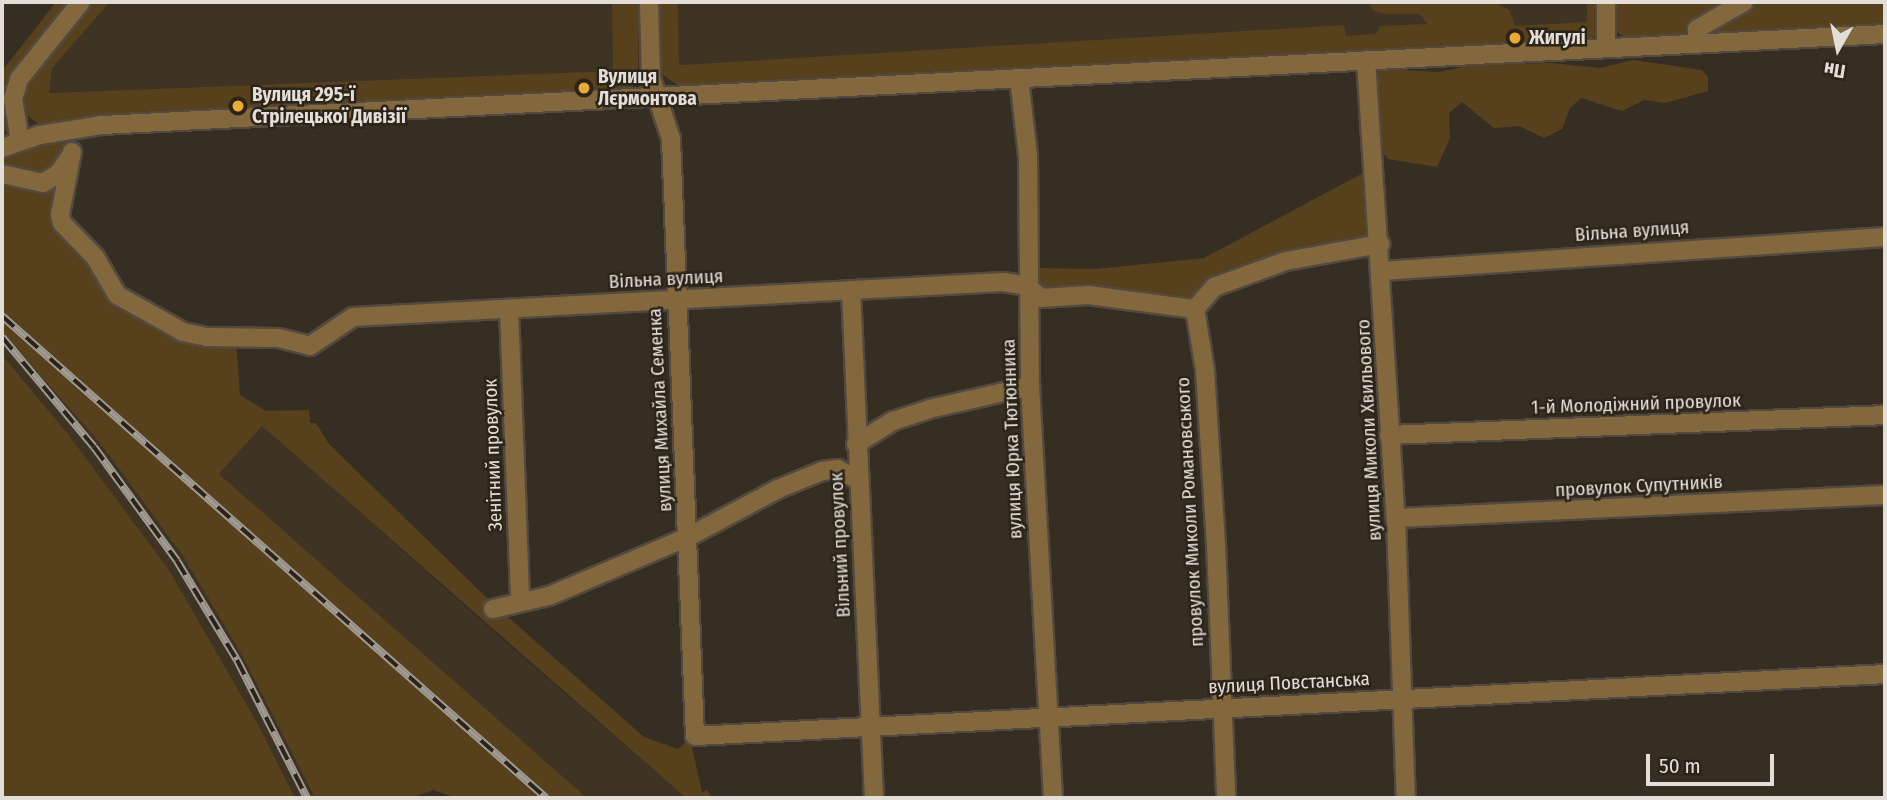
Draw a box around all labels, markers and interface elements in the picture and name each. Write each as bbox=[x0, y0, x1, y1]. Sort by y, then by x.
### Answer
north arrow bbox=[1803, 14, 1873, 84]
place label: Жигулі bbox=[1529, 27, 1586, 49]
marker: Жигулі bbox=[1507, 30, 1523, 46]
text: Пн bbox=[1822, 57, 1847, 83]
place label: Вулиця Лєрмонтова bbox=[598, 66, 697, 110]
marker: Вулиця Лєрмонтова bbox=[576, 80, 592, 96]
place label: Вулиця 295-ї Стрілецької Дивізії bbox=[252, 84, 406, 128]
marker: Вулиця 295-ї Стрілецької Дивізії bbox=[230, 98, 246, 114]
street label: Вільна вулиця bbox=[1574, 216, 1690, 246]
street label: Вільна вулиця bbox=[608, 265, 724, 293]
street label: вулиця Михайла Семенка bbox=[643, 308, 677, 512]
street label: вулиця Миколи Хвильового bbox=[1352, 319, 1386, 541]
street label: вулиця Юрка Тютюнника bbox=[997, 339, 1027, 539]
street label: провулок Миколи Романовського bbox=[1172, 377, 1208, 647]
street label: Зенітний провулок bbox=[479, 378, 507, 532]
street label: 1-й Молодіжний провулок bbox=[1531, 389, 1741, 419]
street label: провулок Супутників bbox=[1555, 470, 1723, 502]
street label: Вільний провулок bbox=[825, 472, 855, 618]
street label: вулиця Повстанська bbox=[1208, 667, 1370, 699]
scale bar bbox=[1649, 740, 1777, 784]
text: 50 m bbox=[1659, 753, 1701, 779]

